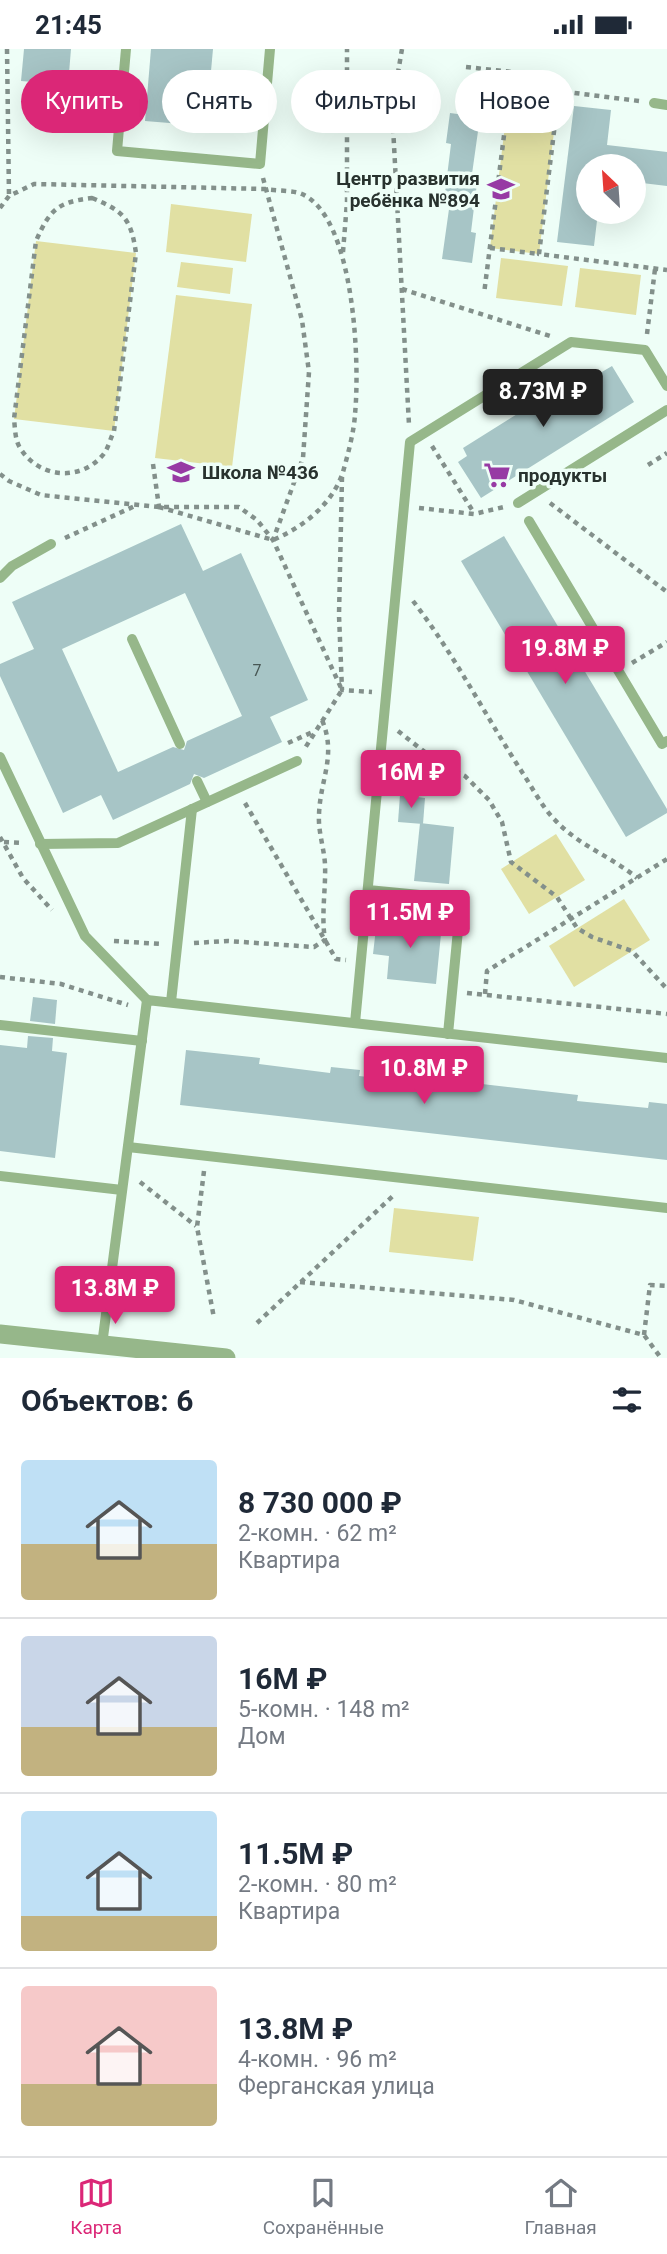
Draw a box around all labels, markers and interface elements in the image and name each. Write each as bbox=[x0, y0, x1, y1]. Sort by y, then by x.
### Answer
text: 21:45 bbox=[35, 10, 102, 40]
chip: Купить bbox=[21, 70, 148, 133]
chip: Снять bbox=[162, 70, 277, 133]
chip: Фильтры bbox=[291, 70, 441, 133]
chip: Новое bbox=[455, 70, 574, 133]
north arrow bbox=[576, 154, 646, 224]
map controls bbox=[576, 154, 646, 224]
place label: Центр развития ребёнка №894 bbox=[336, 167, 480, 212]
school or university icon: Центр развития ребёнка №894 bbox=[486, 174, 516, 204]
pin: 8.73M ₽ bbox=[478, 369, 608, 429]
text: 8.73M ₽ bbox=[499, 378, 587, 405]
school or university icon: Школа №436 bbox=[166, 457, 196, 487]
supermarket icon: продукты bbox=[482, 460, 512, 490]
place label: Школа №436 bbox=[202, 461, 319, 484]
place label: продукты bbox=[518, 464, 607, 487]
pin: 19.8M ₽ bbox=[500, 627, 630, 686]
text: 19.8M ₽ bbox=[521, 635, 609, 662]
house number: 7 bbox=[253, 661, 262, 680]
pin: 16M ₽ bbox=[362, 751, 460, 810]
text: 16M ₽ bbox=[377, 759, 445, 786]
pin: 11.5M ₽ bbox=[345, 891, 475, 950]
text: 11.5M ₽ bbox=[366, 899, 454, 926]
pin: 10.8M ₽ bbox=[359, 1047, 489, 1106]
text: 10.8M ₽ bbox=[380, 1055, 468, 1082]
pin: 13.8M ₽ bbox=[50, 1267, 180, 1326]
text: 13.8M ₽ bbox=[71, 1275, 159, 1302]
icon: filters bbox=[608, 1381, 646, 1419]
text: Объектов: 6 bbox=[21, 1383, 193, 1418]
text: 8 730 000 ₽ bbox=[238, 1485, 402, 1520]
icon: home bbox=[77, 1488, 161, 1572]
text: 2-комн. · 62 m² bbox=[238, 1520, 397, 1547]
text: Квартира bbox=[238, 1547, 340, 1574]
text: 16M ₽ bbox=[238, 1661, 327, 1696]
icon: home bbox=[77, 1664, 161, 1748]
text: 5-комн. · 148 m² bbox=[238, 1696, 410, 1723]
text: Дом bbox=[238, 1723, 285, 1750]
text: 11.5M ₽ bbox=[238, 1836, 353, 1871]
icon: home bbox=[77, 1839, 161, 1923]
text: 2-комн. · 80 m² bbox=[238, 1871, 397, 1898]
text: Квартира bbox=[238, 1898, 340, 1925]
text: 13.8M ₽ bbox=[238, 2011, 353, 2046]
icon: home bbox=[77, 2014, 161, 2098]
text: 4-комн. · 96 m² bbox=[238, 2046, 397, 2073]
text: Ферганская улица bbox=[238, 2073, 435, 2100]
tab: Карта bbox=[70, 2174, 122, 2239]
tab: Сохранённые bbox=[263, 2174, 384, 2239]
tab: Главная bbox=[524, 2174, 597, 2239]

